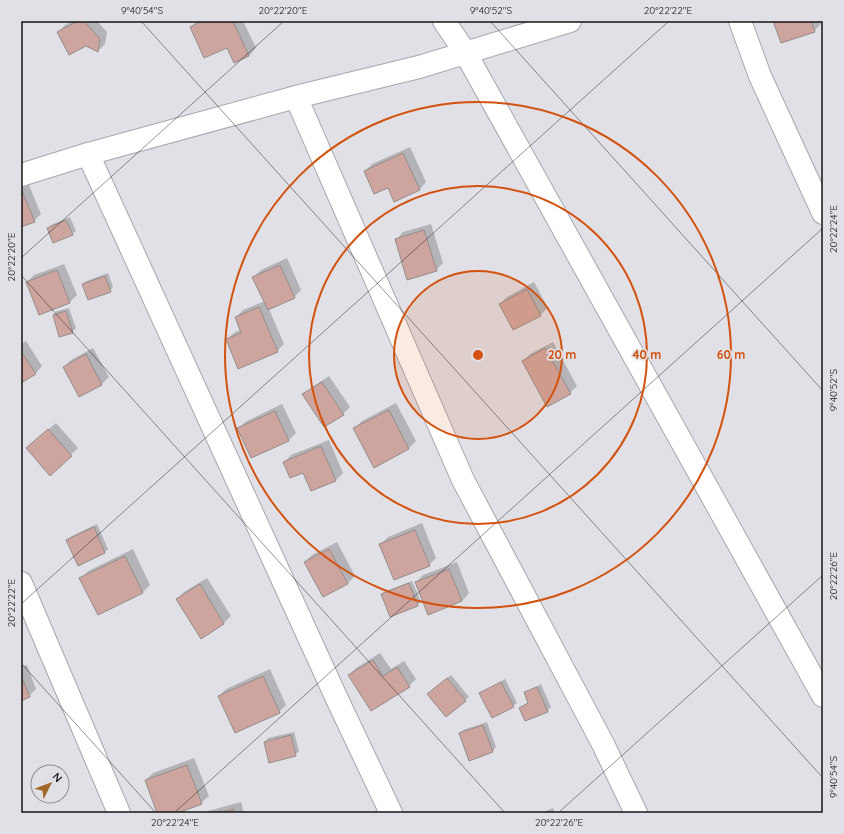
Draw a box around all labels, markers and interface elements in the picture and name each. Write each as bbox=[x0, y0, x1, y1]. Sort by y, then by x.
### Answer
text: 9°40'54"S bbox=[121, 4, 163, 17]
text: 20°22'20"E bbox=[259, 4, 308, 17]
text: 9°40'52"S bbox=[470, 4, 513, 17]
text: 20°22'22"E bbox=[644, 4, 693, 17]
text: 20°22'24"E bbox=[827, 205, 840, 253]
text: 20°22'20"E bbox=[5, 232, 18, 281]
text: 20 m bbox=[548, 347, 576, 362]
text: 40 m bbox=[633, 347, 661, 362]
text: 60 m bbox=[717, 347, 745, 362]
centre of rings bbox=[471, 348, 485, 362]
text: 9°40'52"S bbox=[827, 368, 840, 411]
text: 20°22'26"E bbox=[827, 552, 840, 600]
text: 20°22'22"E bbox=[5, 578, 18, 627]
text: 9°40'54"S bbox=[827, 756, 840, 798]
north arrow bbox=[30, 764, 70, 804]
text: N bbox=[50, 770, 65, 785]
text: 20°22'24"E bbox=[151, 816, 199, 829]
text: 20°22'26"E bbox=[535, 816, 583, 829]

